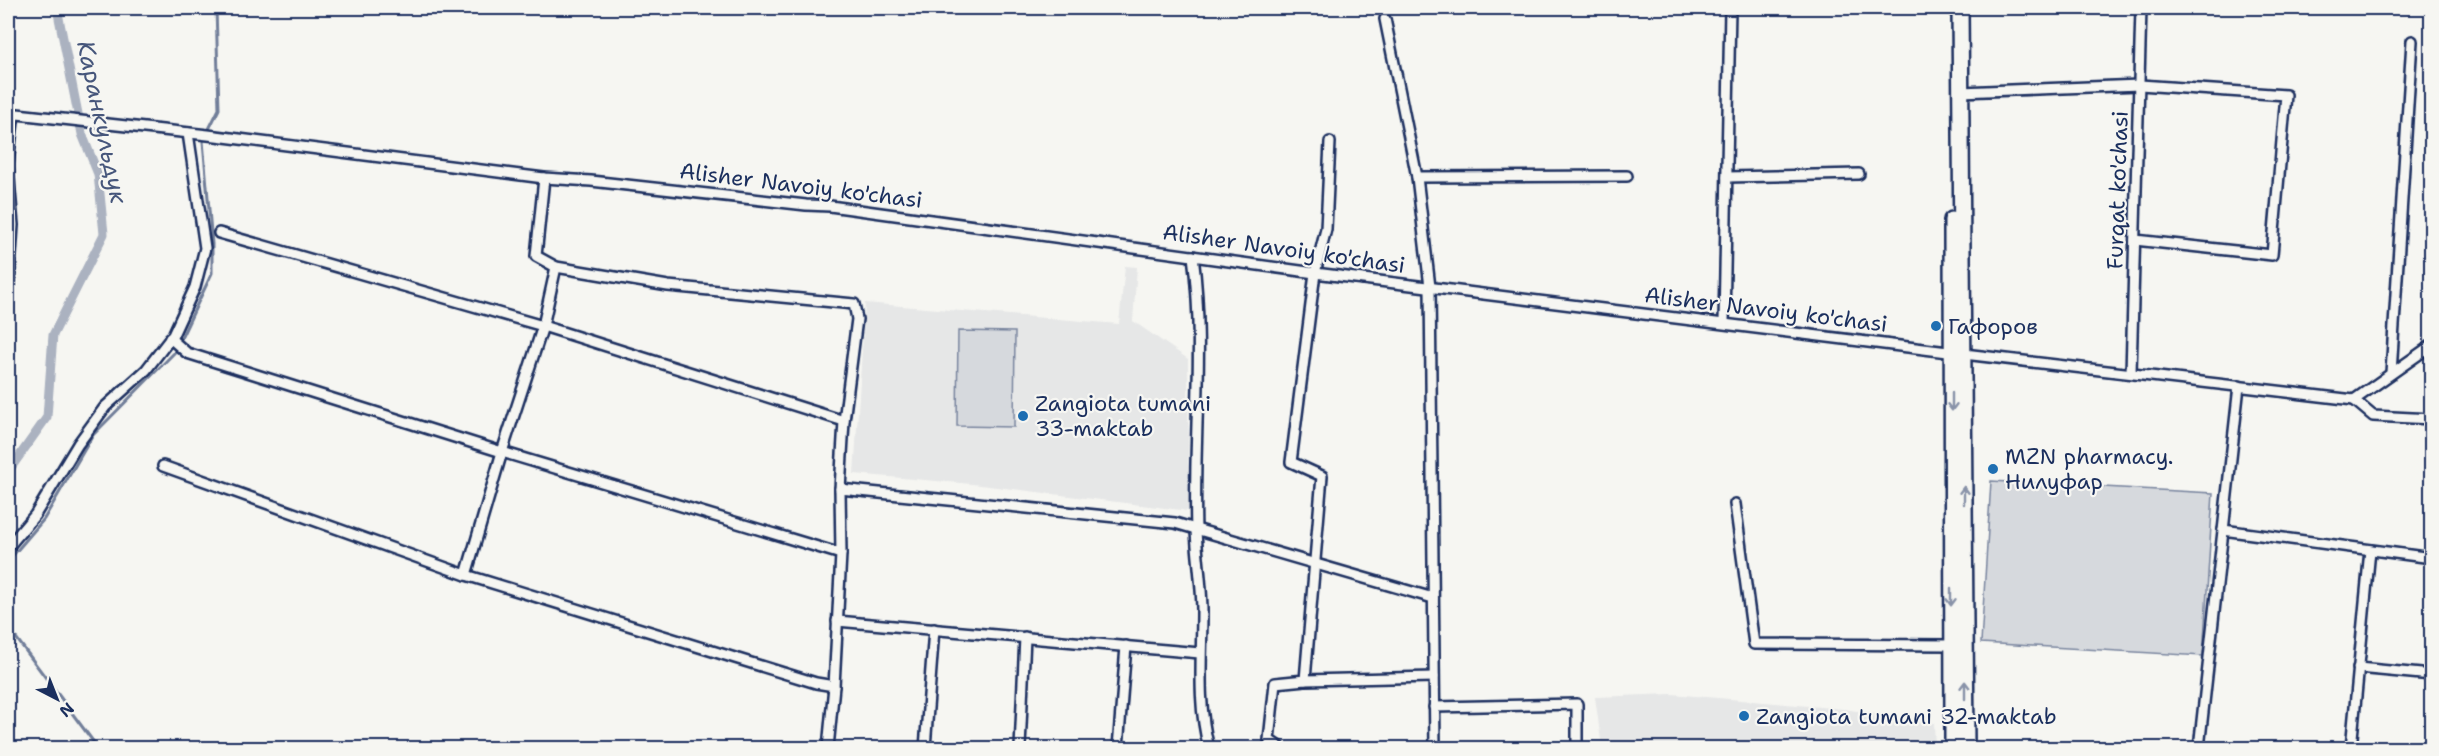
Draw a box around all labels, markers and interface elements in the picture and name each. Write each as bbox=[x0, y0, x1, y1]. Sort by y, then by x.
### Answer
water label: Каранкульдук bbox=[69, 38, 135, 208]
street label: Furqat ko'chasi bbox=[2100, 110, 2135, 270]
street label: Alisher Navoiy ko'chasi bbox=[678, 156, 924, 215]
street label: Alisher Navoiy ko'chasi bbox=[1161, 217, 1407, 280]
street label: Alisher Navoiy ko'chasi bbox=[1643, 280, 1889, 339]
place label: Гафоров bbox=[1948, 312, 2038, 341]
marker: Гафоров bbox=[1929, 319, 1943, 333]
place label: Zangiota tumani 33-maktab bbox=[1035, 389, 1211, 443]
one-way arrow bbox=[1946, 391, 1958, 411]
marker: Zangiota tumani 33-maktab bbox=[1016, 409, 1030, 423]
place label: MZN pharmacy. Нилуфар bbox=[2005, 442, 2173, 496]
marker: MZN pharmacy. Нилуфар bbox=[1986, 462, 2000, 476]
one-way arrow bbox=[1958, 486, 1970, 506]
one-way arrow bbox=[1945, 586, 1957, 606]
north arrow bbox=[27, 669, 87, 729]
one-way arrow bbox=[1959, 681, 1971, 701]
text: N bbox=[55, 698, 78, 722]
place label: Zangiota tumani 32-maktab bbox=[1756, 702, 2057, 731]
marker: Zangiota tumani 32-maktab bbox=[1737, 709, 1751, 723]

